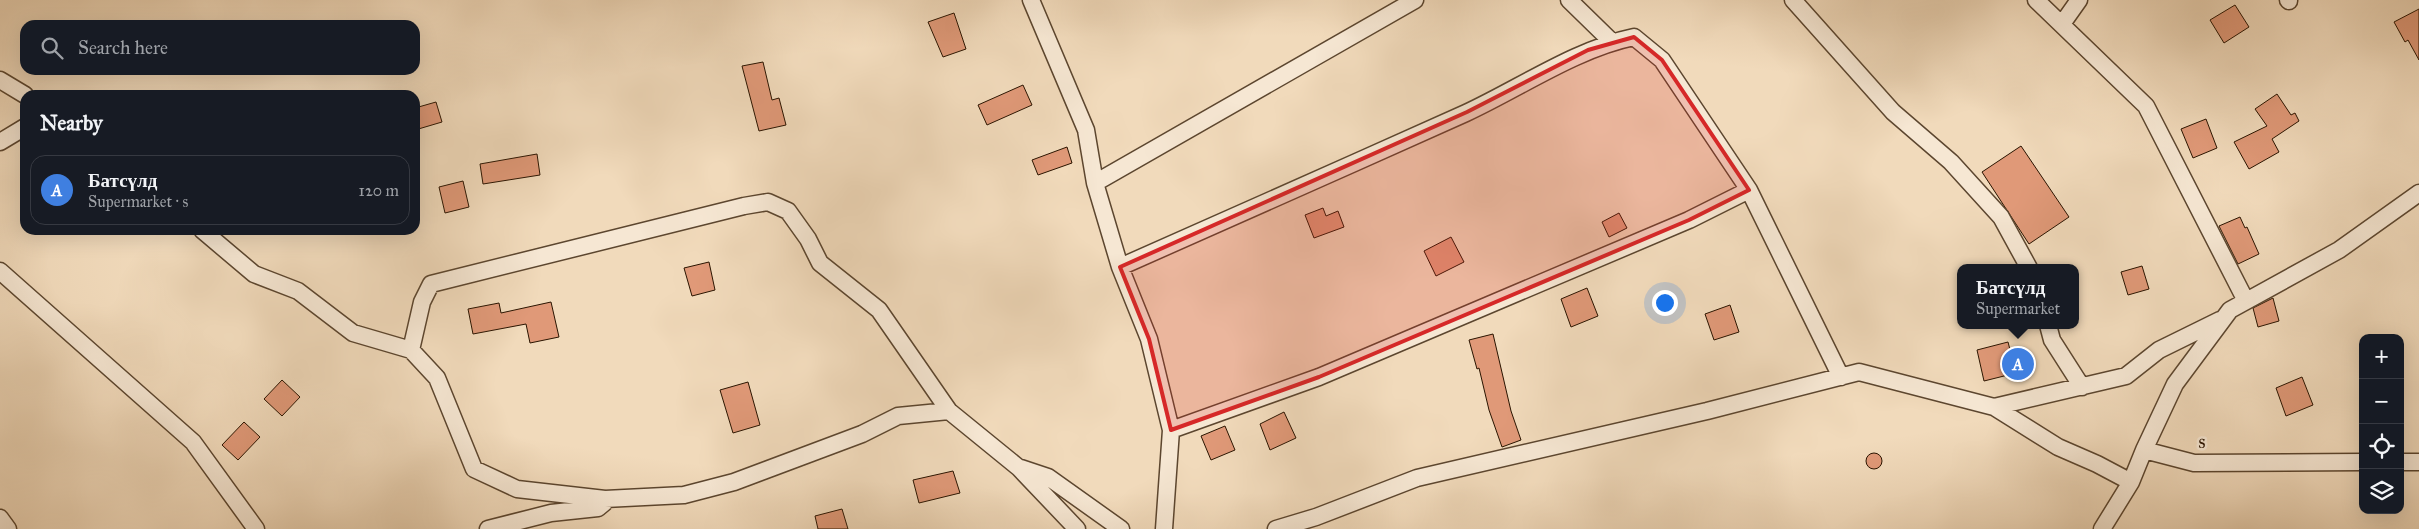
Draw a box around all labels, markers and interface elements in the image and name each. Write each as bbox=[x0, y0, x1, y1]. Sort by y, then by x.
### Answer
search box bbox=[20, 20, 420, 75]
icon: search bbox=[38, 34, 66, 62]
text: Search here bbox=[78, 36, 168, 59]
text: Nearby bbox=[40, 110, 103, 136]
text: Батсүлд bbox=[88, 169, 157, 192]
text: A bbox=[52, 181, 62, 200]
text: 120 m bbox=[359, 181, 399, 200]
text: Supermarket · s bbox=[88, 192, 188, 211]
popup bbox=[1957, 264, 2079, 329]
text: Батсүлд bbox=[1976, 276, 2045, 299]
your location bbox=[1652, 290, 1678, 316]
text: Supermarket bbox=[1976, 299, 2060, 318]
map controls bbox=[2359, 334, 2404, 514]
button: + bbox=[2359, 334, 2404, 379]
pin: A bbox=[2002, 345, 2034, 383]
button: − bbox=[2359, 379, 2404, 424]
button: locate bbox=[2359, 424, 2404, 469]
street label: s bbox=[2198, 429, 2206, 453]
button: layers bbox=[2359, 469, 2404, 514]

